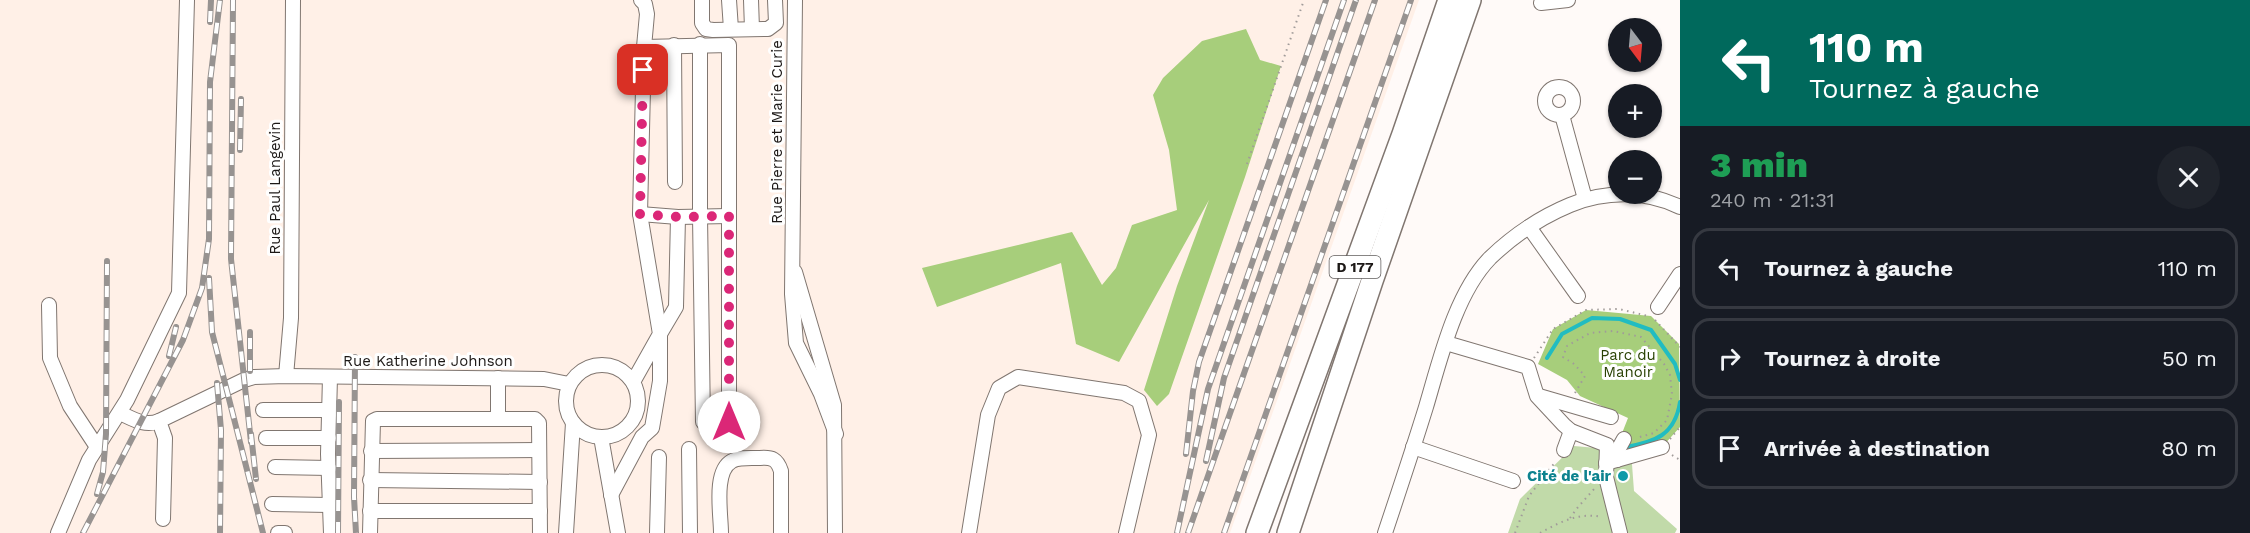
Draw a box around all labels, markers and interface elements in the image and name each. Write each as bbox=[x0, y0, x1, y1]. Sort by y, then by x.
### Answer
north arrow bbox=[1608, 18, 1662, 72]
map controls bbox=[1608, 18, 1662, 204]
text: 110 m bbox=[1809, 23, 1924, 72]
icon: left bbox=[1710, 24, 1788, 102]
street label: Rue Pierre et Marie Curie bbox=[768, 40, 786, 224]
pin bbox=[617, 44, 668, 95]
icon: arrive bbox=[626, 53, 659, 86]
text: Tournez à gauche bbox=[1809, 73, 2040, 105]
button: + bbox=[1608, 84, 1662, 138]
street label: Rue Paul Langevin bbox=[266, 121, 284, 255]
text: 3 min bbox=[1710, 144, 1808, 186]
button: close bbox=[2157, 146, 2220, 209]
button: − bbox=[1608, 150, 1662, 204]
text: 240 m · 21:31 bbox=[1710, 188, 1835, 212]
icon: left bbox=[1713, 252, 1746, 285]
road number: D 177 bbox=[1330, 256, 1380, 278]
text: Tournez à gauche bbox=[1764, 256, 1953, 281]
text: 110 m bbox=[2158, 256, 2217, 281]
icon: right bbox=[1713, 342, 1746, 375]
park label: Parc du Manoir bbox=[1600, 346, 1656, 381]
text: Tournez à droite bbox=[1764, 346, 1941, 371]
text: 50 m bbox=[2162, 346, 2217, 371]
street label: Rue Katherine Johnson bbox=[343, 352, 513, 370]
position arrow bbox=[697, 390, 761, 454]
icon: arrive bbox=[1713, 432, 1746, 465]
text: Arrivée à destination bbox=[1764, 436, 1990, 461]
text: 80 m bbox=[2161, 436, 2217, 461]
place label: Cité de l'air bbox=[1527, 467, 1612, 485]
marker: Cité de l'air bbox=[1616, 469, 1630, 483]

